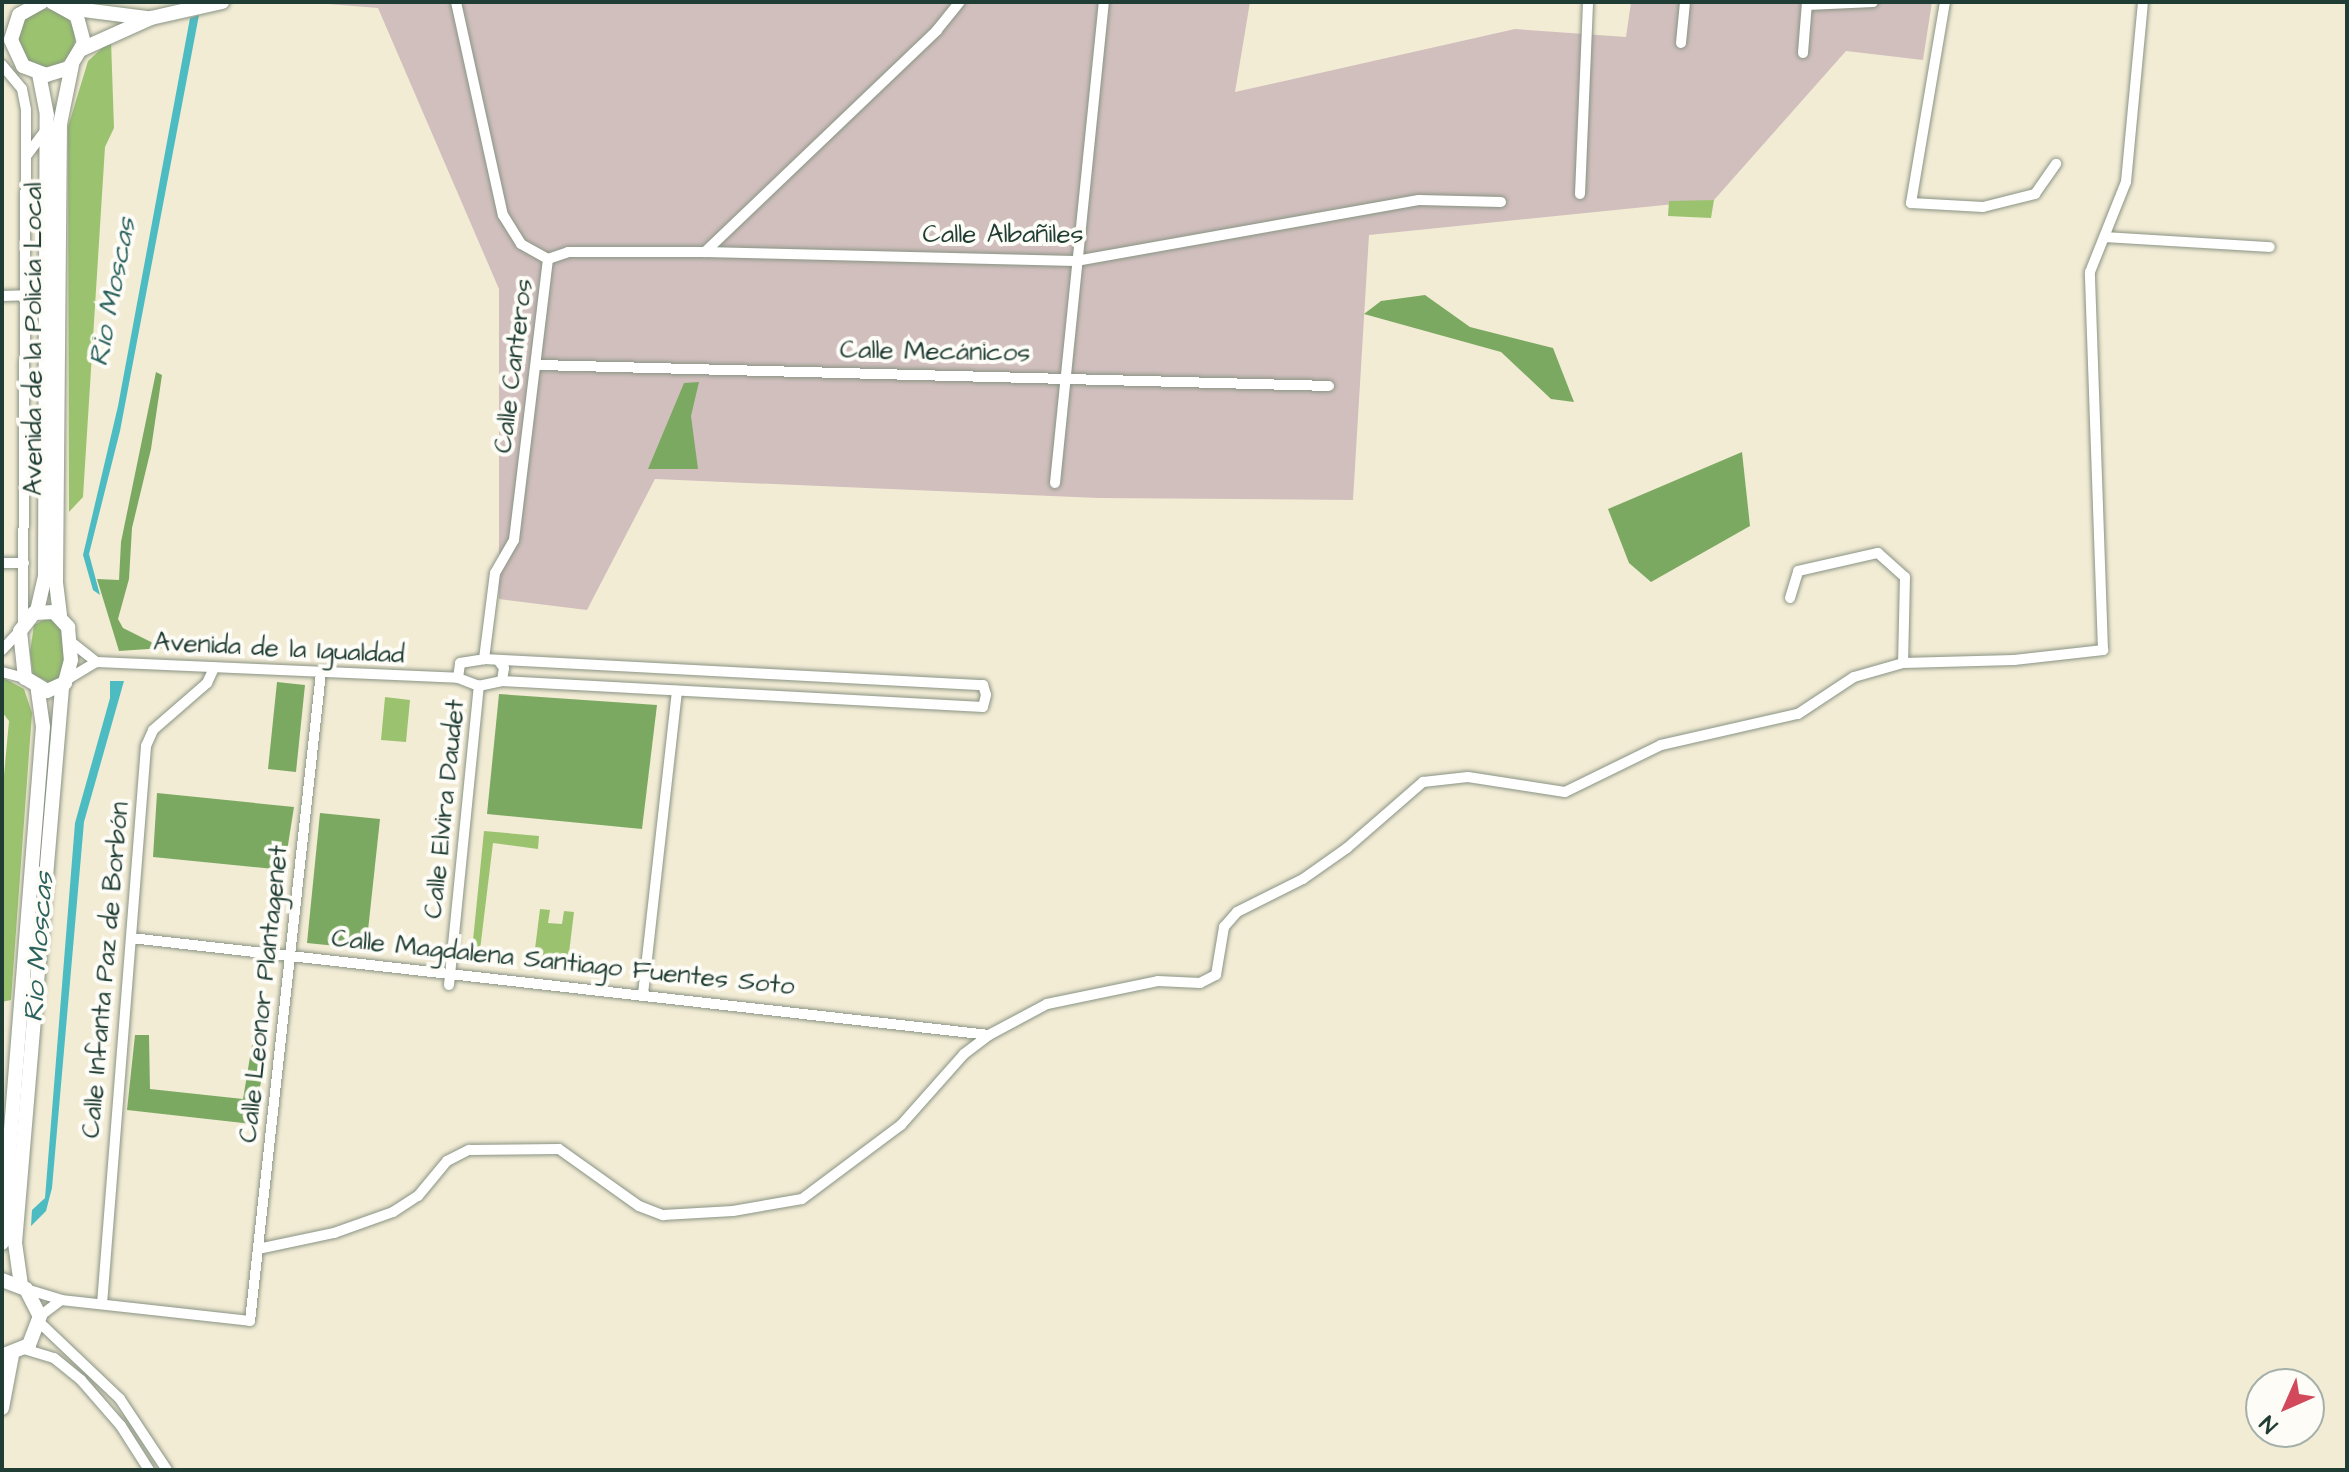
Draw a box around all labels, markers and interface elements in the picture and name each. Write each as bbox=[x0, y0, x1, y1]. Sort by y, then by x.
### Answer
street label: Avenida de la Policía Local bbox=[18, 182, 50, 496]
water label: Rio Moscas bbox=[82, 215, 144, 369]
street label: Calle Albañiles bbox=[922, 219, 1084, 251]
street label: Calle Canteros bbox=[488, 277, 540, 455]
street label: Calle Mecánicos bbox=[839, 335, 1031, 369]
street label: Avenida de la Igualdad bbox=[153, 627, 405, 671]
street label: Calle Elvira Daudet bbox=[418, 698, 472, 920]
street label: Calle Infanta Paz de Borbón bbox=[76, 800, 136, 1140]
street label: Calle Leonor Plantagenet bbox=[233, 844, 295, 1144]
water label: Rio Moscas bbox=[17, 871, 61, 1023]
street label: Calle Magdalena Santiago Fuentes Soto bbox=[330, 923, 796, 1003]
north arrow bbox=[2245, 1368, 2325, 1448]
text: N bbox=[2253, 1408, 2285, 1440]

